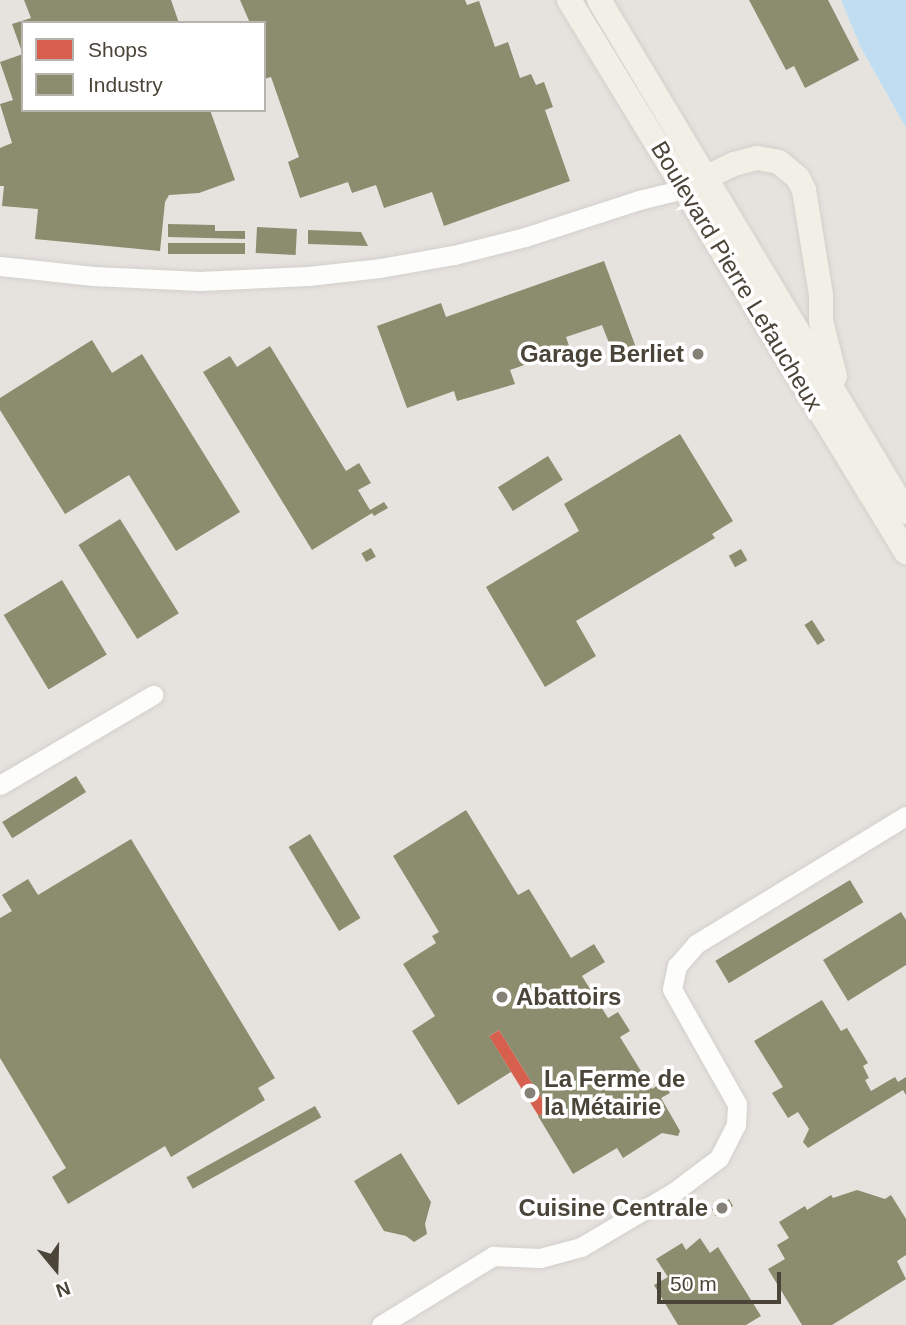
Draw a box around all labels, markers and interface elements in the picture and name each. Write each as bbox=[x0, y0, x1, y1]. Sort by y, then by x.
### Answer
legend bbox=[21, 21, 266, 112]
text: Shops bbox=[88, 38, 148, 61]
text: Industry bbox=[88, 73, 163, 96]
street label: Boulevard Pierre Lefaucheux bbox=[645, 136, 829, 416]
place label: Garage Berliet bbox=[520, 340, 684, 368]
marker: Garage Berliet bbox=[690, 346, 706, 362]
place label: Abattoirs bbox=[516, 983, 621, 1011]
marker: Abattoirs bbox=[494, 989, 510, 1005]
place label: La Ferme de la Métairie bbox=[544, 1065, 685, 1121]
marker: La Ferme de la Métairie bbox=[522, 1085, 538, 1101]
place label: Cuisine Centrale bbox=[519, 1194, 708, 1222]
marker: Cuisine Centrale bbox=[714, 1200, 730, 1216]
north arrow bbox=[21, 1234, 91, 1304]
scale bar bbox=[661, 1258, 785, 1302]
text: 50 m bbox=[670, 1272, 717, 1295]
text: N bbox=[53, 1277, 73, 1301]

